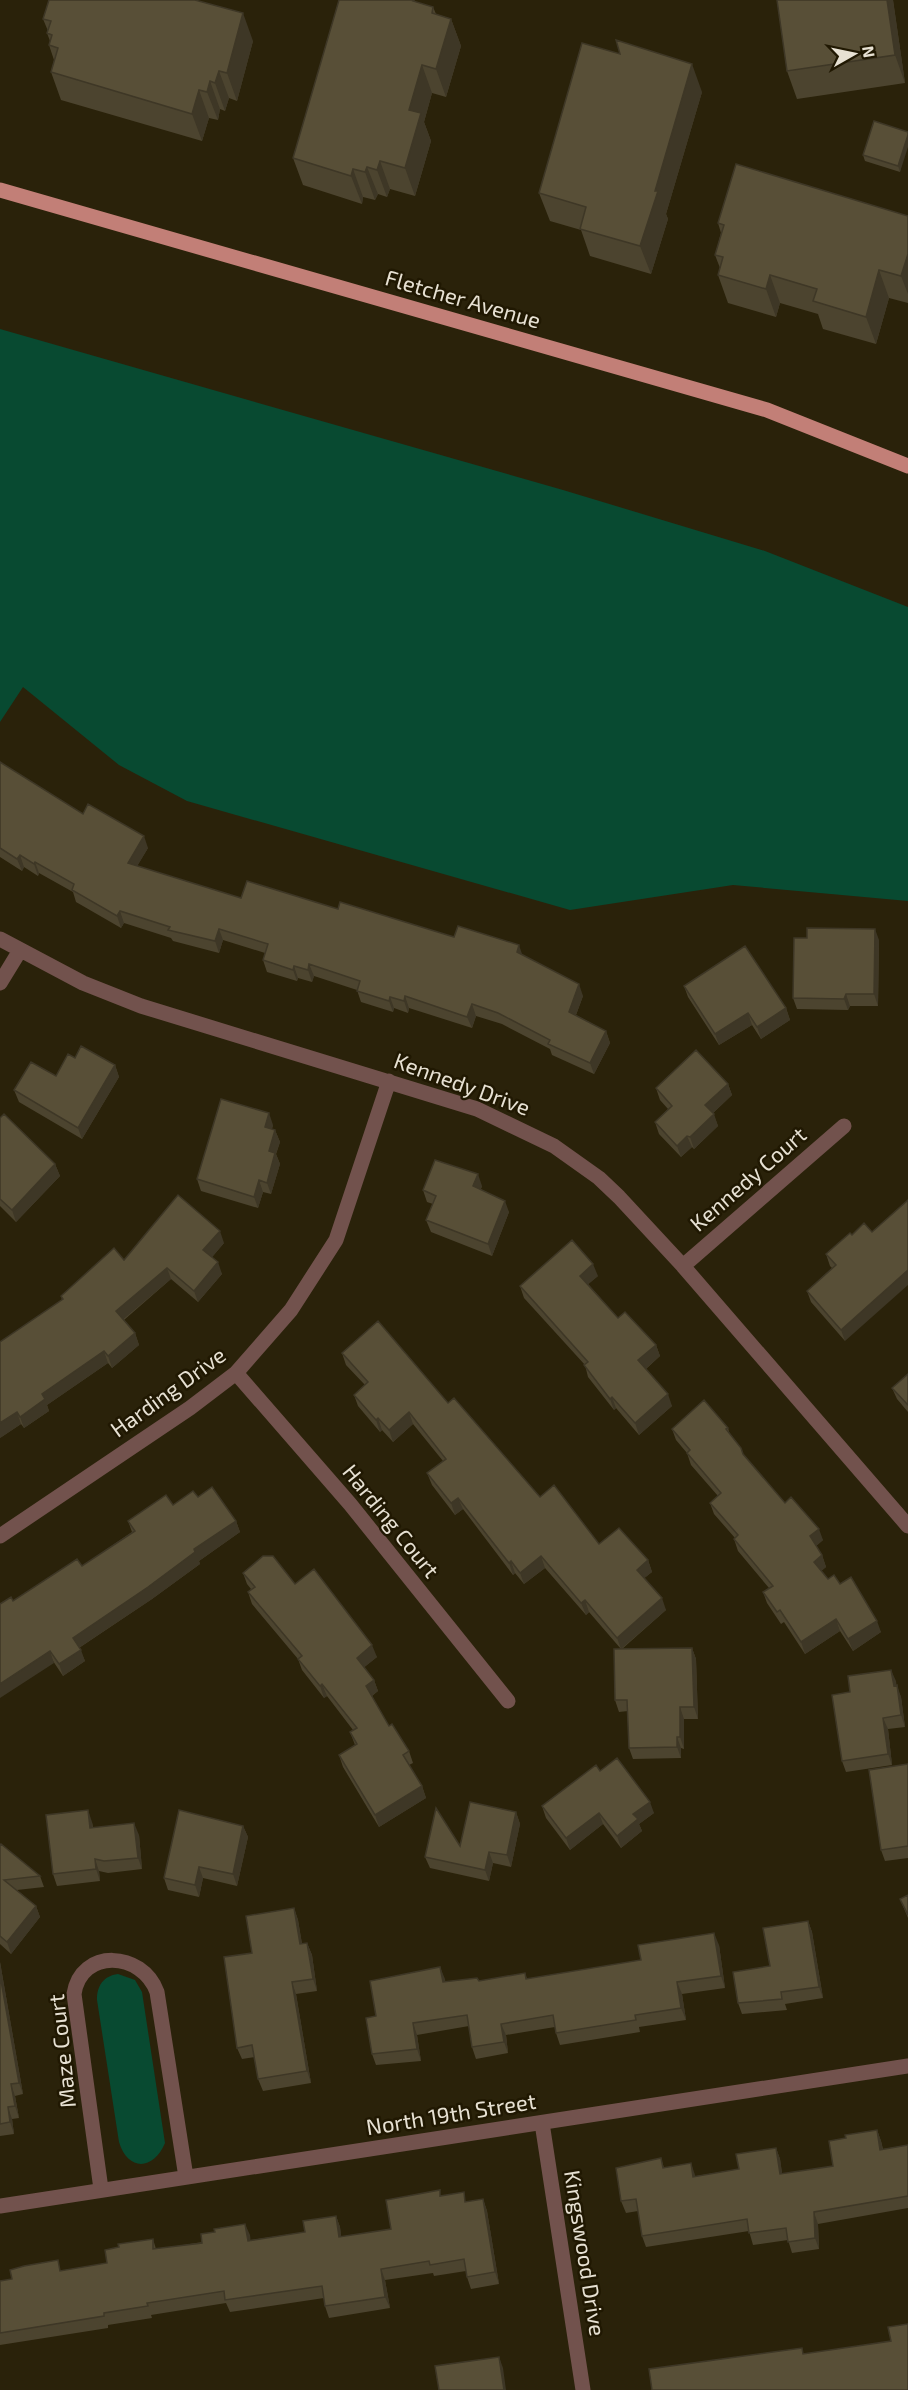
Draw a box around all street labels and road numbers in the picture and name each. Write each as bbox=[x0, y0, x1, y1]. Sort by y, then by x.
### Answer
street label: Fletcher Avenue bbox=[383, 263, 544, 333]
street label: Kennedy Drive bbox=[391, 1046, 534, 1120]
street label: Kennedy Court bbox=[684, 1121, 811, 1236]
street label: Harding Drive bbox=[105, 1341, 230, 1442]
street label: Harding Court bbox=[338, 1458, 445, 1582]
street label: Maze Court bbox=[42, 1993, 80, 2109]
street label: North 19th Street bbox=[364, 2087, 538, 2139]
street label: Kingswood Drive bbox=[560, 2168, 612, 2338]

